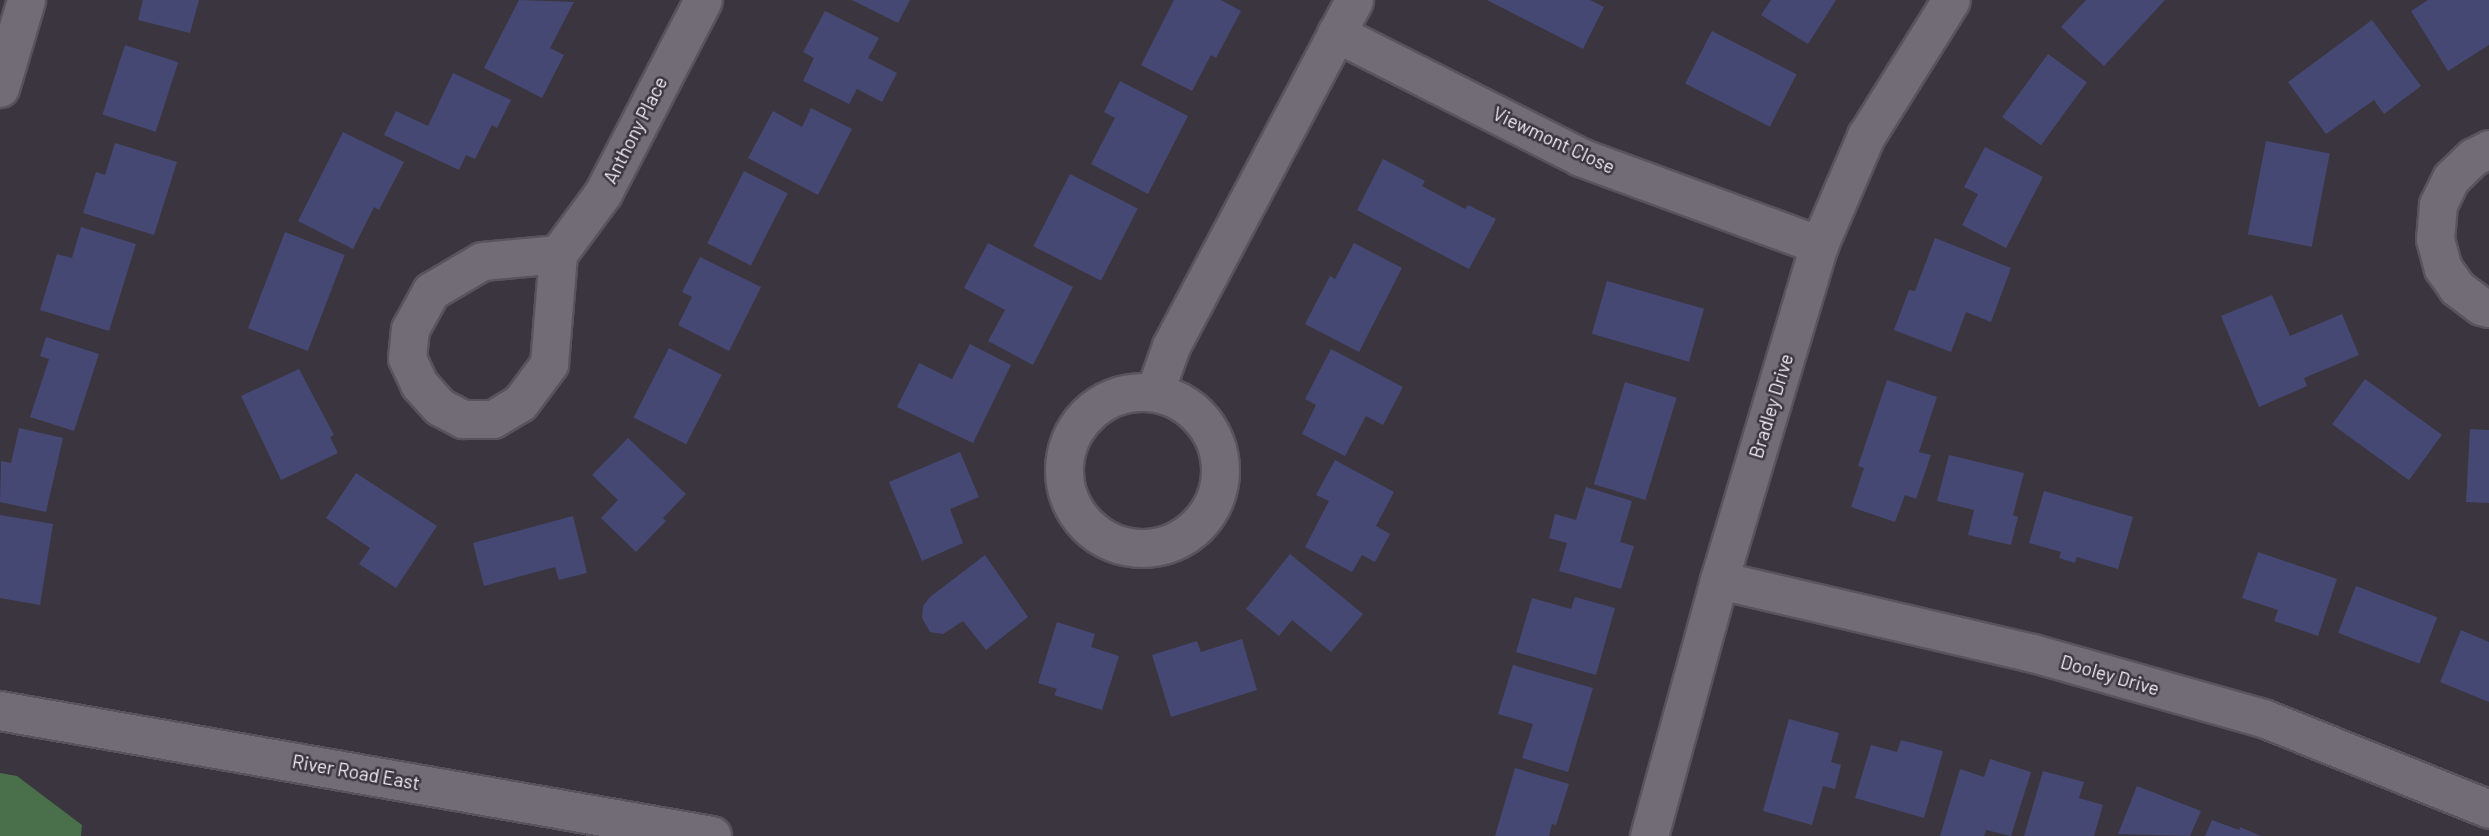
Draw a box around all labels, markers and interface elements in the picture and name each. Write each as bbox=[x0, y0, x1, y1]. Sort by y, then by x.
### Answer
street label: Anthony Place bbox=[598, 73, 672, 187]
street label: Viewmont Close bbox=[1489, 102, 1619, 178]
street label: Bradley Drive bbox=[1744, 351, 1798, 461]
street label: Dooley Drive bbox=[2058, 650, 2162, 700]
street label: River Road East bbox=[290, 750, 422, 794]

